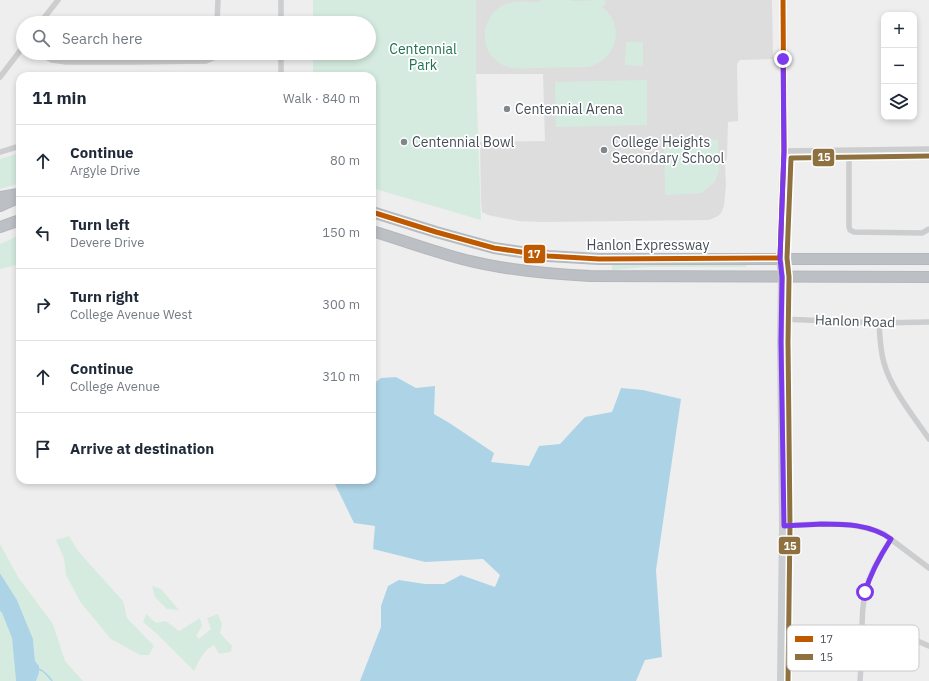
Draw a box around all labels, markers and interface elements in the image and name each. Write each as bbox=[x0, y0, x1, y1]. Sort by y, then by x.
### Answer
map controls bbox=[881, 12, 917, 120]
button: + bbox=[881, 12, 917, 48]
search box bbox=[16, 16, 376, 60]
icon: search bbox=[30, 27, 52, 49]
text: Search here bbox=[62, 29, 142, 48]
park label: Centennial Park bbox=[389, 40, 457, 74]
button: − bbox=[881, 48, 917, 84]
route end bbox=[774, 50, 792, 68]
button: layers bbox=[881, 84, 917, 120]
text: 11 min bbox=[32, 87, 87, 109]
text: Walk · 840 m bbox=[283, 90, 360, 107]
place label: Centennial Arena bbox=[515, 100, 624, 118]
marker: Centennial Arena bbox=[502, 104, 512, 114]
place label: Centennial Bowl bbox=[412, 133, 515, 151]
place label: College Heights Secondary School bbox=[612, 133, 725, 167]
marker: Centennial Bowl bbox=[399, 137, 409, 147]
text: Continue bbox=[70, 143, 134, 162]
marker: College Heights Secondary School bbox=[599, 145, 609, 155]
line badge: 15 bbox=[812, 148, 835, 167]
icon: ahead bbox=[32, 150, 54, 172]
text: 15 bbox=[817, 150, 831, 164]
text: 80 m bbox=[330, 152, 360, 169]
text: Argyle Drive bbox=[70, 162, 140, 179]
text: Turn left bbox=[70, 215, 130, 234]
icon: left bbox=[32, 222, 54, 244]
text: 150 m bbox=[322, 224, 360, 241]
text: Devere Drive bbox=[70, 234, 144, 251]
street label: Hanlon Expressway bbox=[587, 236, 709, 254]
line badge: 17 bbox=[523, 244, 546, 264]
text: 17 bbox=[527, 247, 541, 261]
text: Turn right bbox=[70, 287, 139, 306]
icon: right bbox=[32, 294, 54, 316]
text: 300 m bbox=[322, 296, 360, 313]
text: College Avenue West bbox=[70, 306, 192, 323]
street label: Hanlon Road bbox=[814, 311, 896, 331]
text: Continue bbox=[70, 359, 134, 378]
icon: ahead bbox=[32, 366, 54, 388]
text: 310 m bbox=[322, 368, 360, 385]
text: College Avenue bbox=[70, 378, 160, 395]
icon: arrive bbox=[32, 438, 54, 460]
text: Arrive at destination bbox=[70, 439, 214, 458]
line badge: 15 bbox=[778, 536, 801, 555]
text: 15 bbox=[783, 539, 797, 553]
route start bbox=[856, 583, 874, 601]
legend bbox=[787, 625, 919, 671]
text: 17 bbox=[820, 632, 833, 646]
text: 15 bbox=[820, 650, 833, 664]

